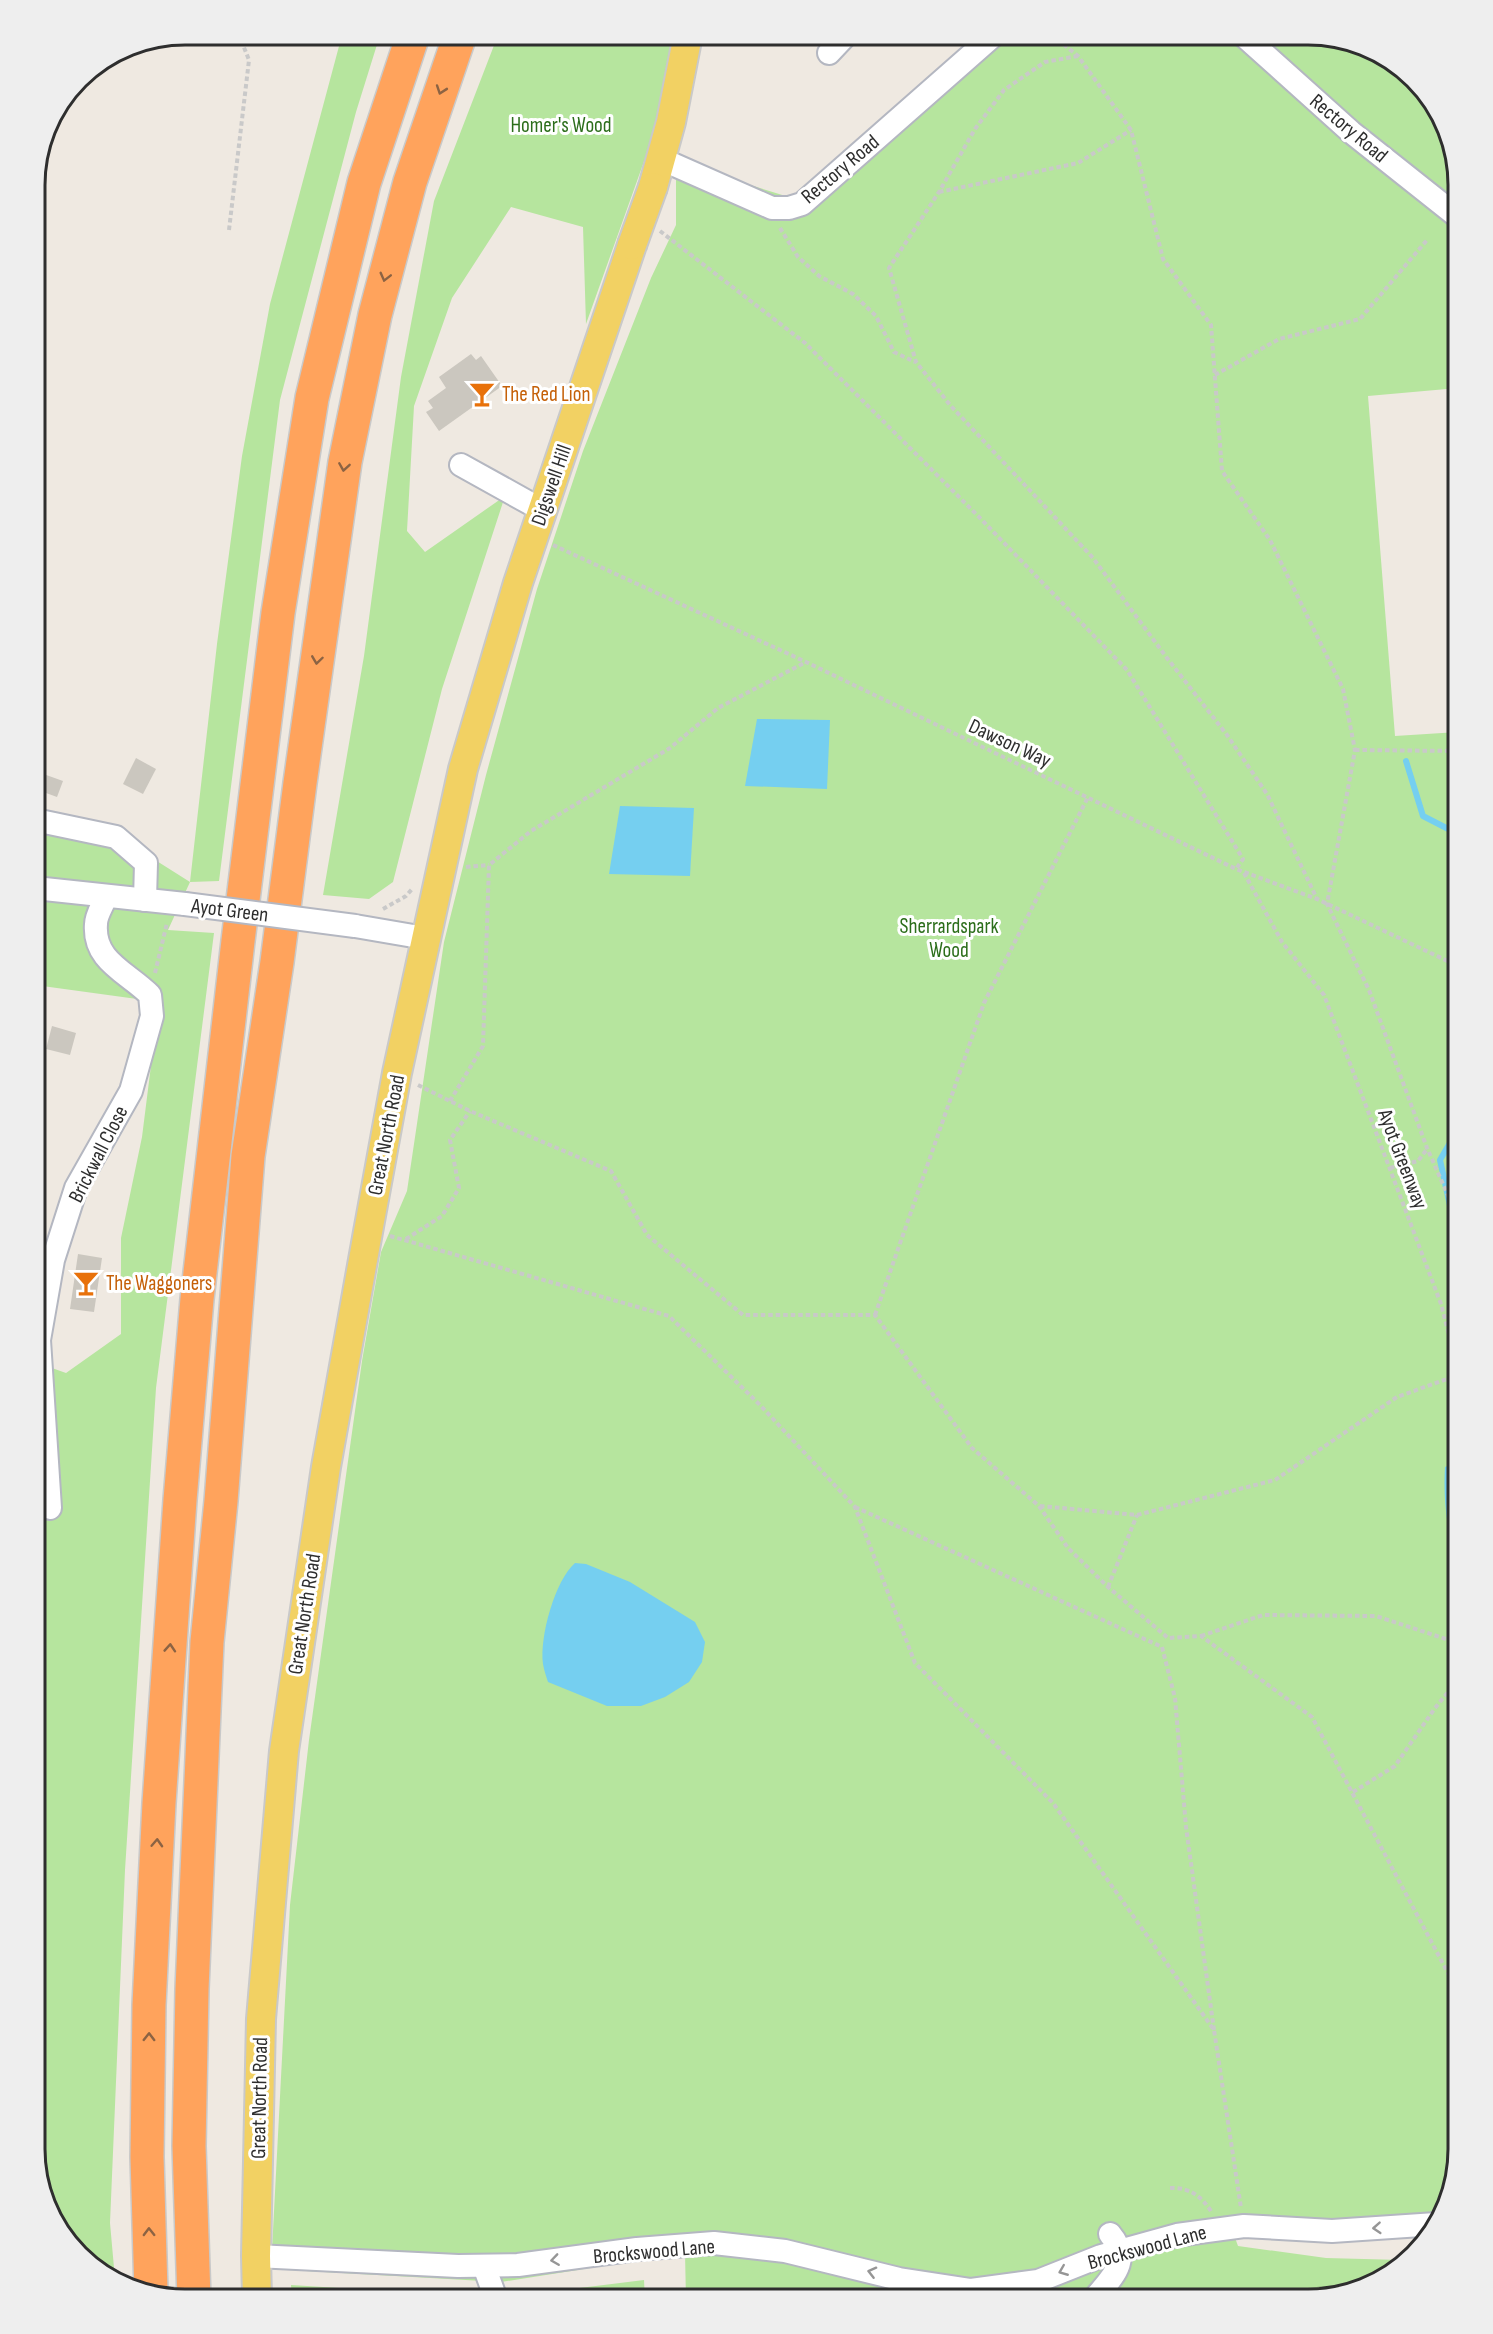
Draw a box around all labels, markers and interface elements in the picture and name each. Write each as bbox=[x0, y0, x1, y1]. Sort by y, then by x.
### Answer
one-way arrow bbox=[435, 84, 448, 95]
street label: Rectory Road bbox=[1305, 89, 1393, 168]
park label: Homer's Wood bbox=[510, 113, 612, 138]
street label: Rectory Road bbox=[796, 130, 884, 209]
one-way arrow bbox=[380, 272, 393, 282]
bar icon: The Red Lion bbox=[467, 379, 497, 409]
place label: The Red Lion bbox=[502, 382, 590, 407]
street label: Digswell Hill bbox=[526, 441, 577, 529]
one-way arrow bbox=[339, 463, 351, 472]
one-way arrow bbox=[312, 656, 324, 665]
street label: Dawson Way bbox=[965, 714, 1055, 773]
street label: Ayot Green bbox=[189, 893, 270, 928]
park label: Sherrardspark Wood bbox=[899, 914, 999, 963]
street label: Great North Road bbox=[363, 1073, 410, 1197]
street label: Brickwall Close bbox=[63, 1102, 133, 1207]
street label: Ayot Greenway bbox=[1372, 1105, 1433, 1213]
bar icon: The Waggoners bbox=[71, 1268, 101, 1298]
place label: The Waggoners bbox=[106, 1271, 212, 1296]
street label: Great North Road bbox=[283, 1552, 326, 1676]
one-way arrow bbox=[163, 1643, 176, 1652]
one-way arrow bbox=[151, 1838, 164, 1847]
one-way arrow bbox=[143, 2033, 155, 2042]
street label: Great North Road bbox=[246, 2037, 273, 2159]
street label: Brockswood Lane bbox=[1085, 2220, 1209, 2275]
one-way arrow bbox=[1373, 2221, 1382, 2234]
one-way arrow bbox=[143, 2228, 155, 2237]
street label: Brockswood Lane bbox=[592, 2234, 716, 2269]
one-way arrow bbox=[551, 2254, 560, 2266]
one-way arrow bbox=[1058, 2264, 1069, 2276]
one-way arrow bbox=[868, 2267, 878, 2280]

